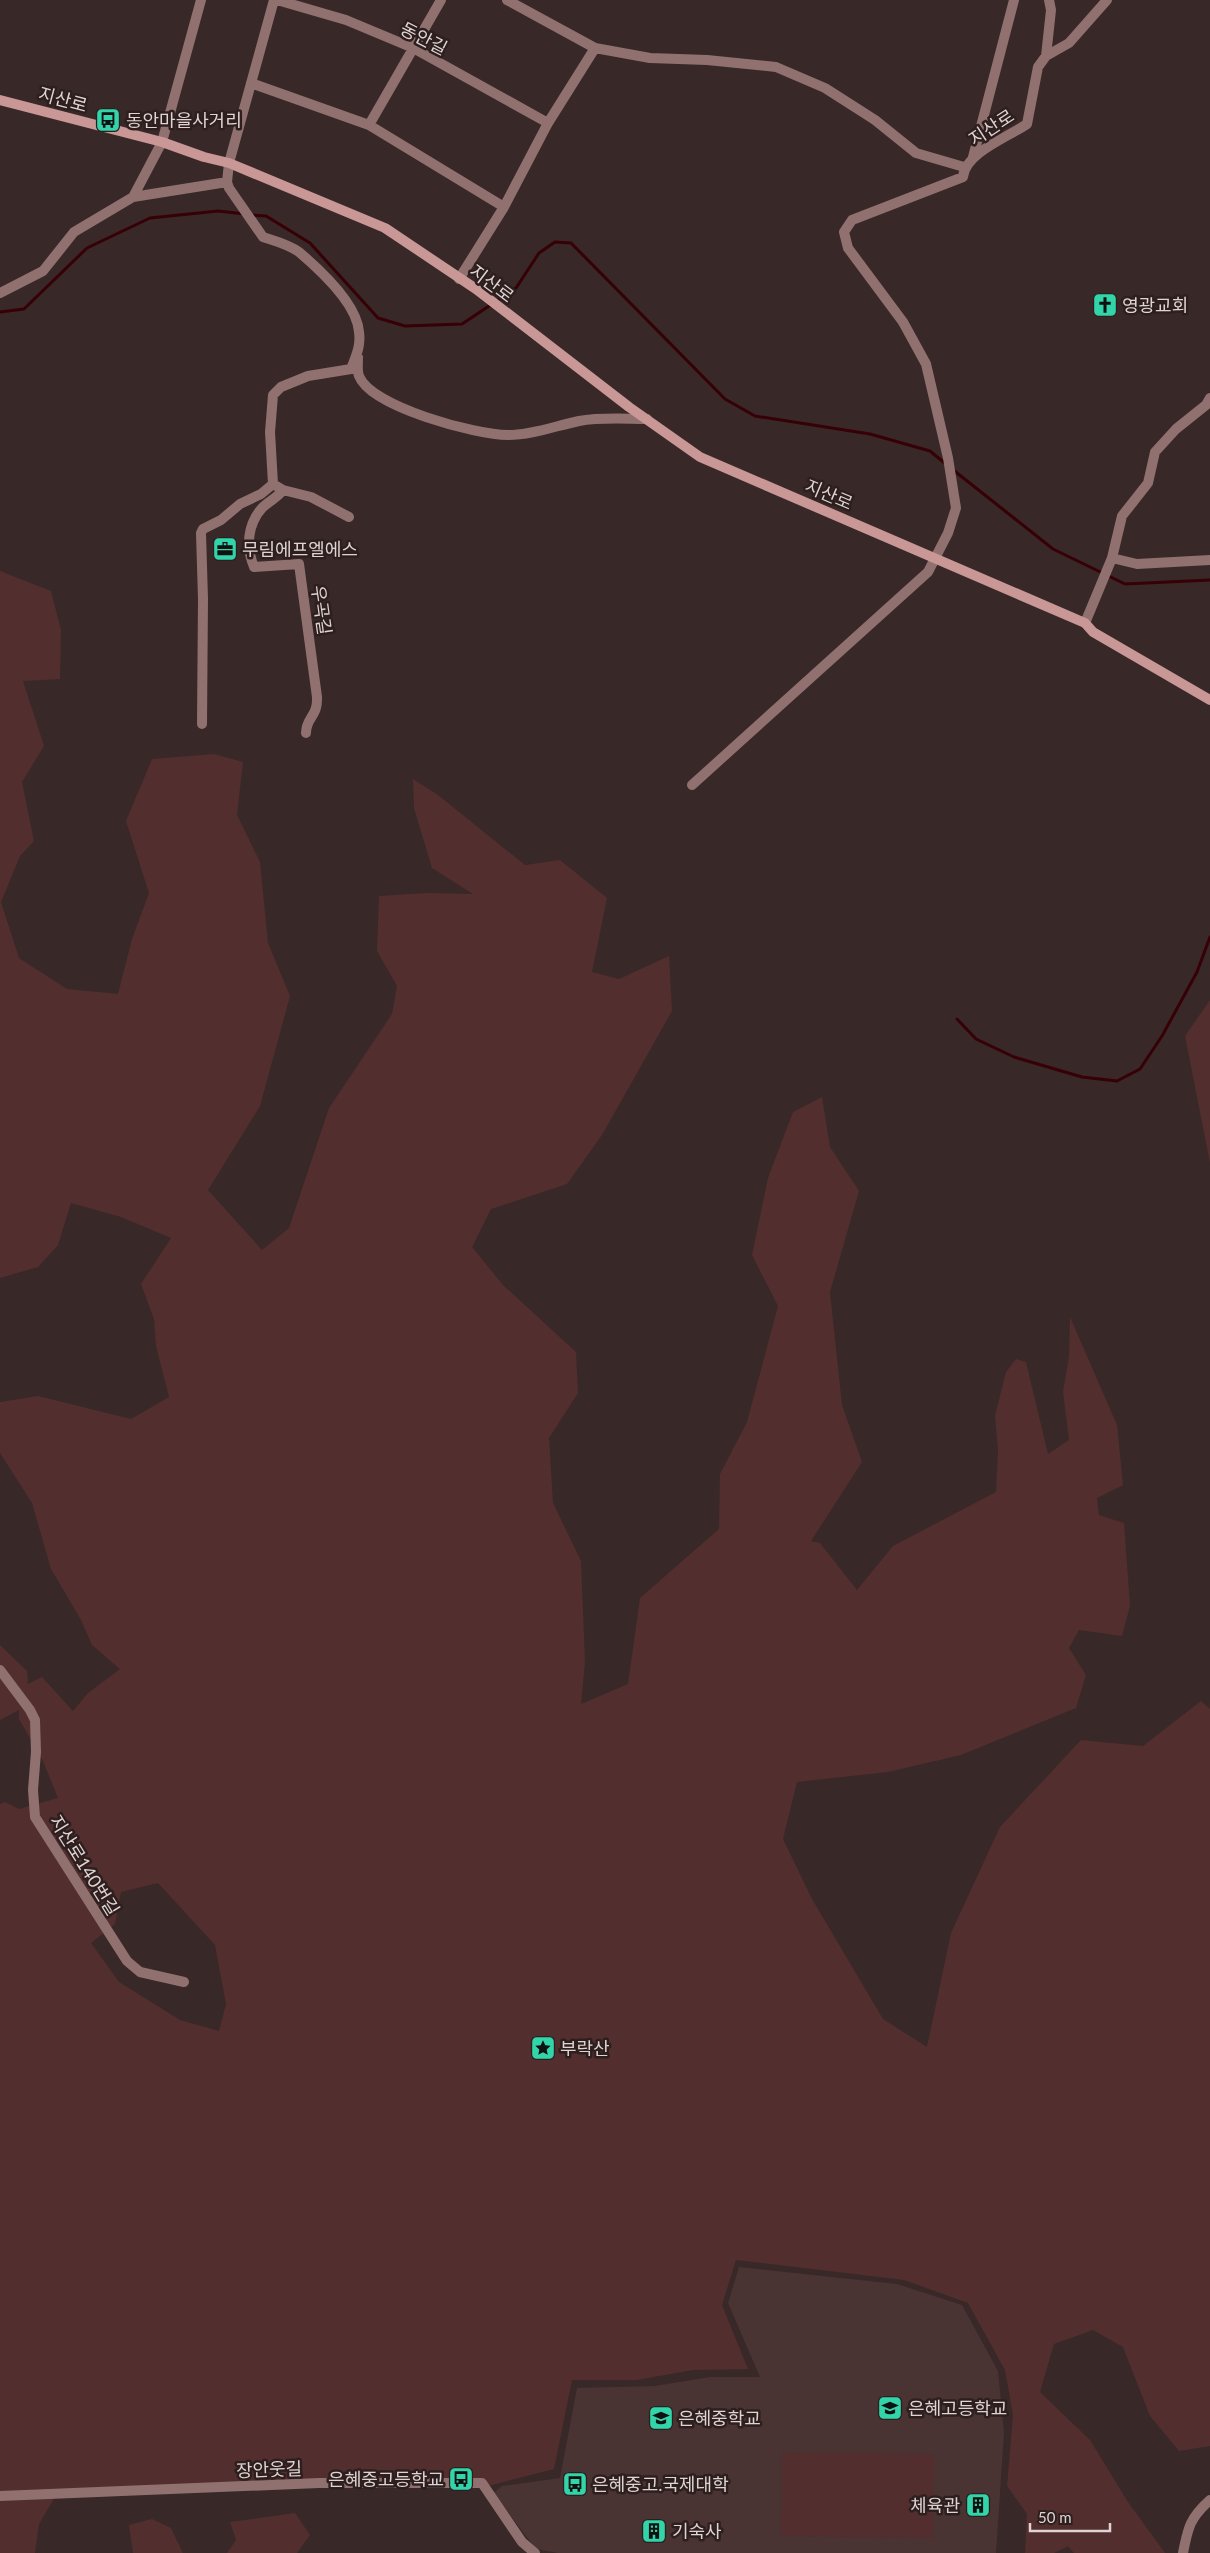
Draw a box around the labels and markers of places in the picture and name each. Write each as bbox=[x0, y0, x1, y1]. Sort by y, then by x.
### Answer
bus stop icon: 동안마을사거리 bbox=[95, 107, 121, 133]
place label: 동안마을사거리 bbox=[126, 109, 242, 131]
church icon: 영광교회 bbox=[1092, 292, 1118, 318]
place label: 영광교회 bbox=[1122, 294, 1188, 316]
office icon: 무림에프엘에스 bbox=[212, 536, 238, 562]
place label: 무림에프엘에스 bbox=[242, 538, 358, 560]
place icon: 부락산 bbox=[530, 2035, 556, 2061]
place label: 부락산 bbox=[560, 2037, 610, 2059]
school or university icon: 은혜고등학교 bbox=[877, 2395, 903, 2421]
place label: 은혜고등학교 bbox=[908, 2397, 1007, 2419]
school or university icon: 은혜중학교 bbox=[648, 2405, 674, 2431]
place label: 은혜중학교 bbox=[678, 2407, 761, 2429]
bus stop icon: 은혜중고등학교 bbox=[448, 2466, 474, 2492]
place label: 은혜중고등학교 bbox=[328, 2468, 444, 2490]
bus stop icon: 은혜중고.국제대학 bbox=[562, 2471, 588, 2497]
place label: 은혜중고.국제대학 bbox=[592, 2473, 729, 2495]
building icon: 체육관 bbox=[965, 2492, 991, 2518]
place label: 체육관 bbox=[910, 2494, 960, 2516]
building icon: 기숙사 bbox=[641, 2518, 667, 2544]
place label: 기숙사 bbox=[672, 2520, 722, 2542]

